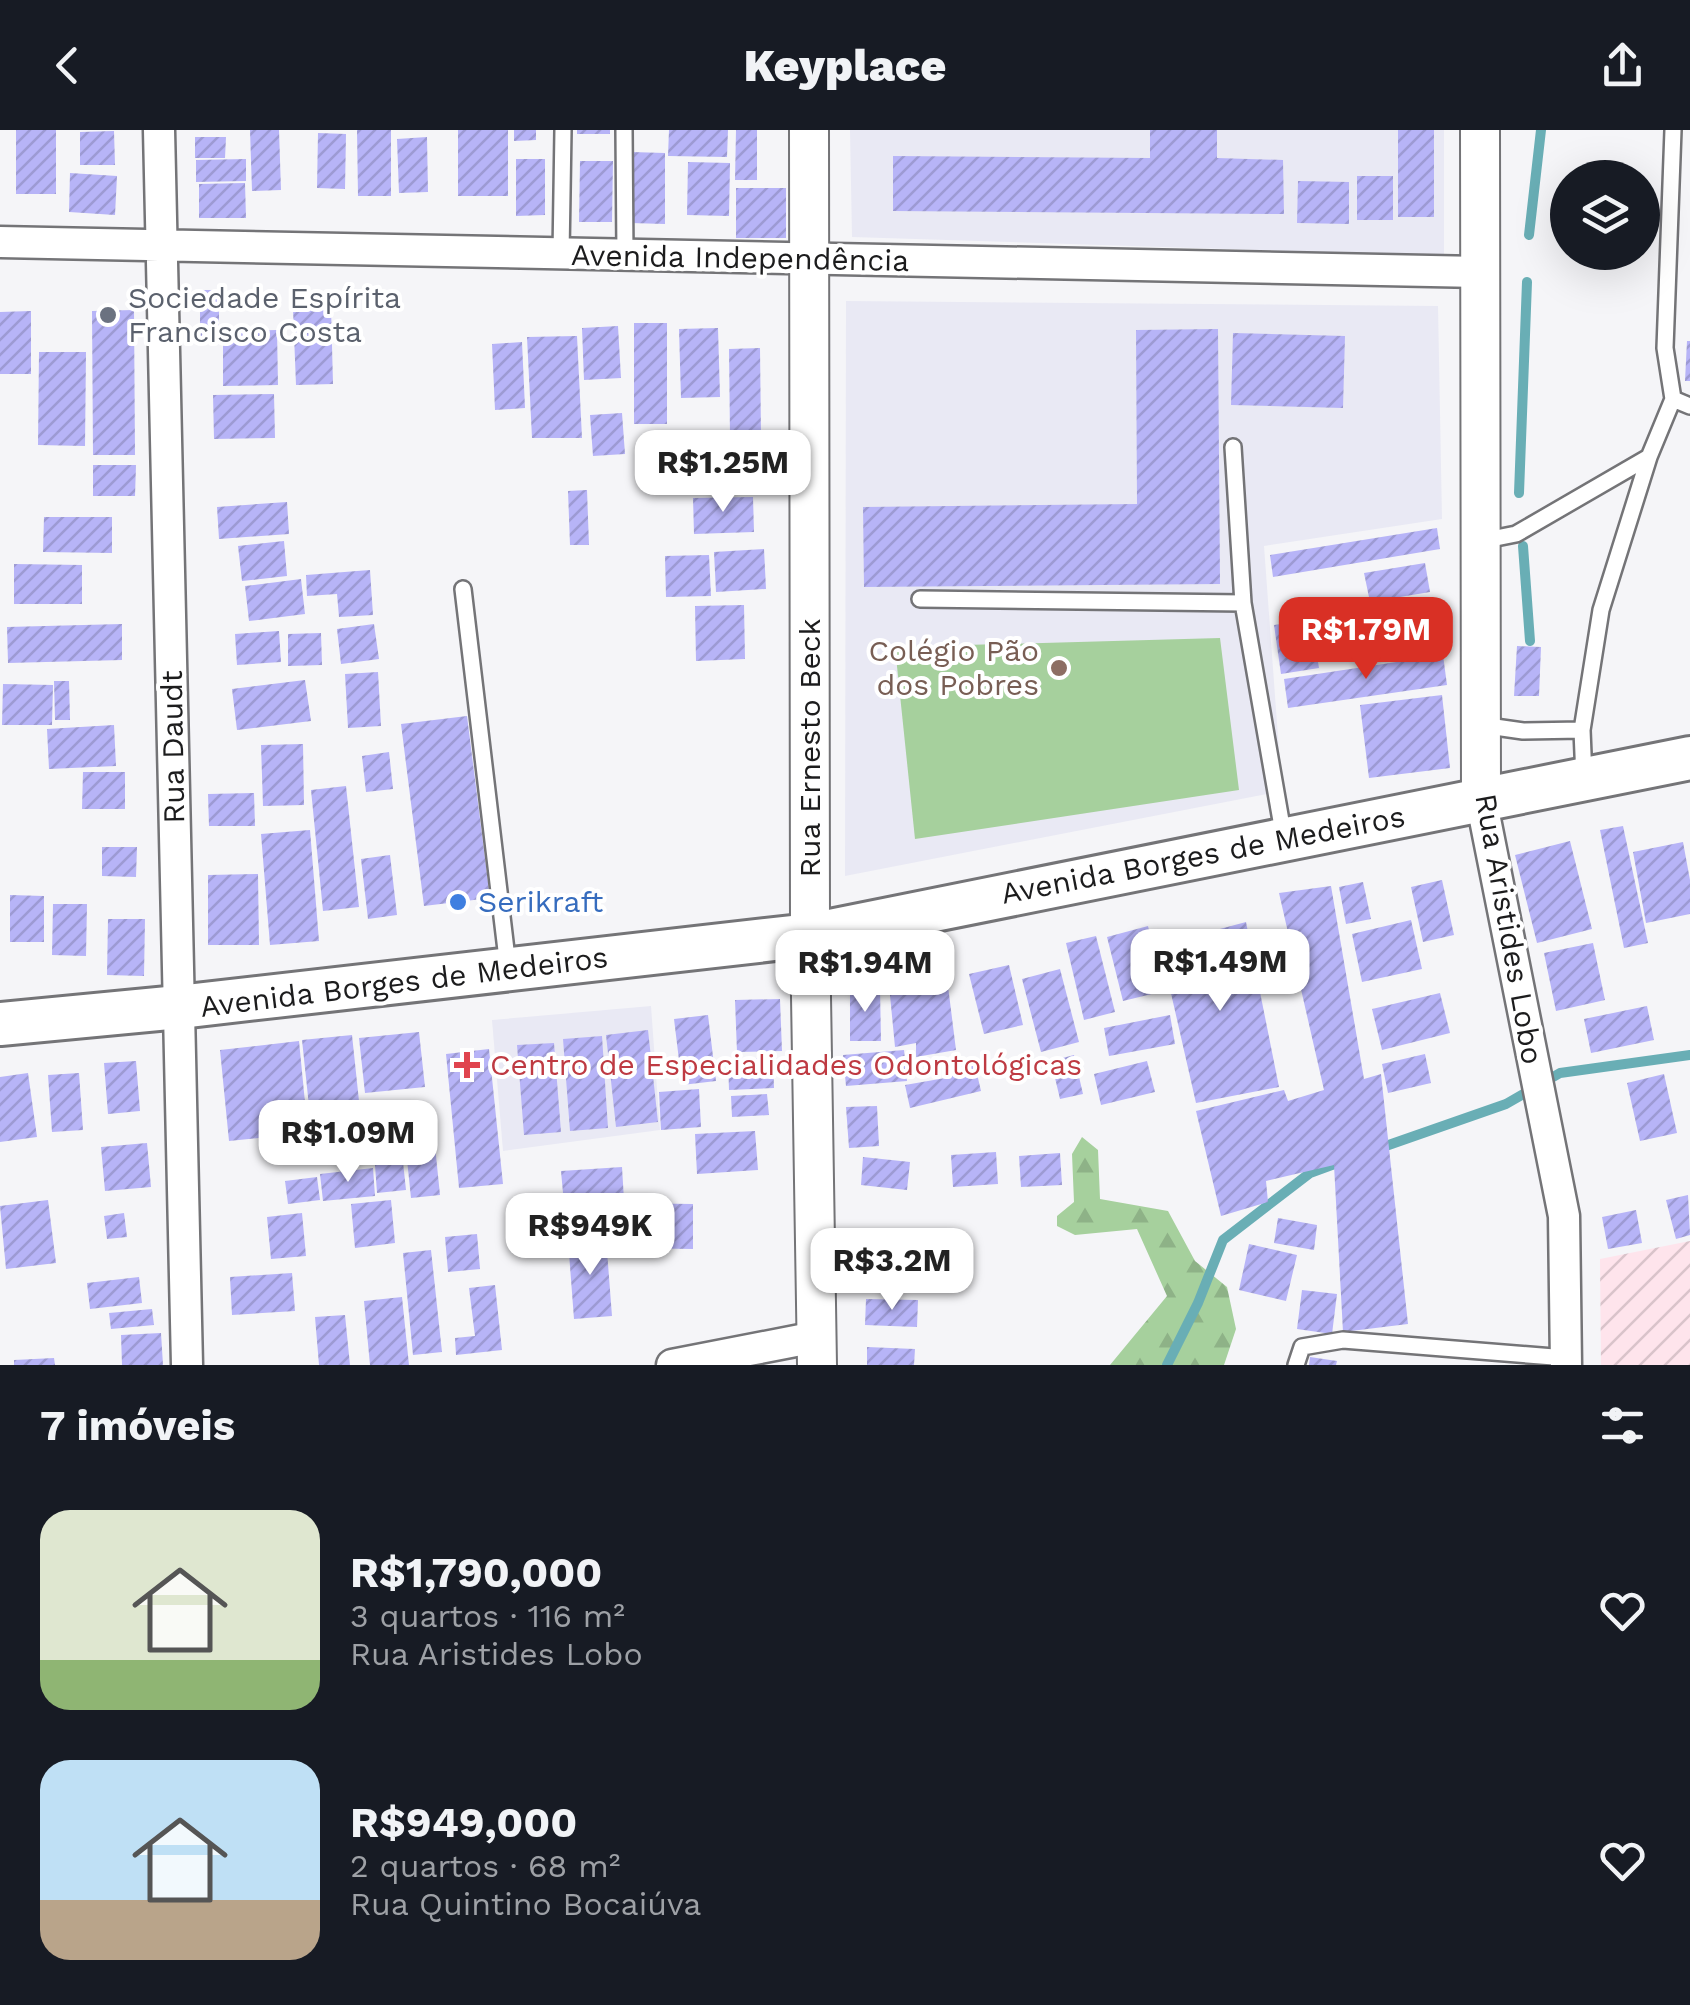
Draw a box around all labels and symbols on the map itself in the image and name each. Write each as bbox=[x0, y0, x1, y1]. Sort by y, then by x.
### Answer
street label: Avenida Independência bbox=[571, 237, 909, 278]
place label: Sociedade Espírita Francisco Costa bbox=[128, 280, 401, 349]
marker: Sociedade Espírita Francisco Costa bbox=[97, 304, 119, 326]
pin: R$1.25M bbox=[631, 430, 815, 515]
pin: R$1.79M bbox=[1274, 597, 1458, 682]
street label: Rua Ernesto Beck bbox=[792, 618, 827, 878]
place label: Colégio Pão dos Pobres bbox=[868, 633, 1039, 702]
marker: Colégio Pão dos Pobres bbox=[1048, 657, 1070, 679]
street label: Rua Daudt bbox=[154, 670, 191, 824]
street label: Rua Aristides Lobo bbox=[1468, 791, 1551, 1067]
street label: Avenida Borges de Medeiros bbox=[998, 798, 1408, 911]
place label: Serikraft bbox=[478, 884, 604, 919]
marker: Serikraft bbox=[447, 891, 469, 913]
pin: R$1.49M bbox=[1128, 929, 1312, 1014]
pin: R$1.94M bbox=[773, 930, 957, 1015]
street label: Avenida Borges de Medeiros bbox=[198, 939, 610, 1024]
place label: Centro de Especialidades Odontológicas bbox=[490, 1047, 1082, 1082]
marker: Centro de Especialidades Odontológicas bbox=[454, 1052, 480, 1078]
pin: R$1.09M bbox=[256, 1100, 440, 1185]
pin: R$949K bbox=[509, 1193, 671, 1278]
pin: R$3.2M bbox=[811, 1228, 973, 1313]

